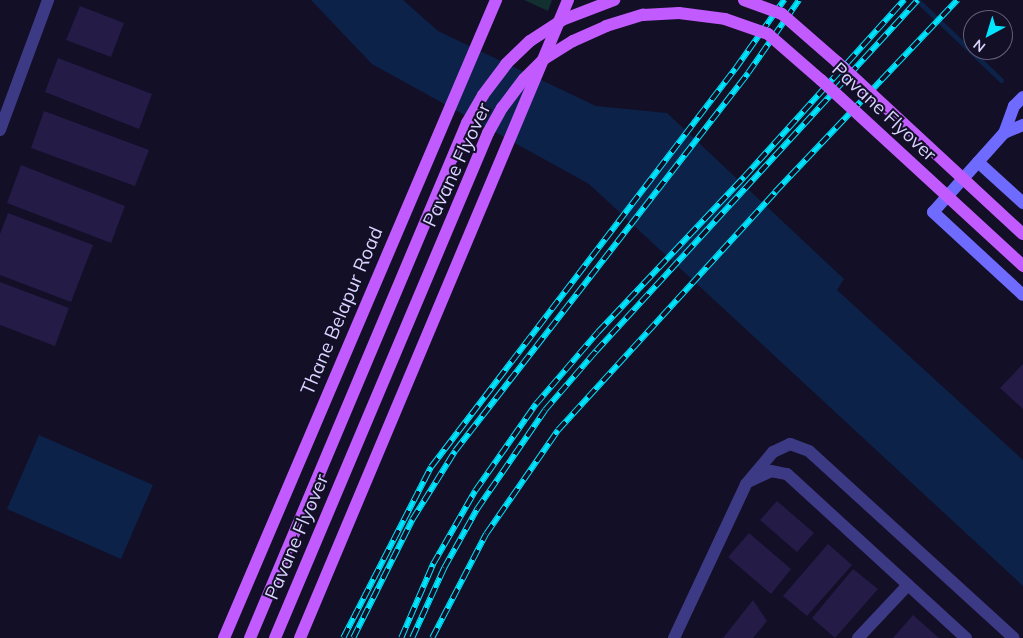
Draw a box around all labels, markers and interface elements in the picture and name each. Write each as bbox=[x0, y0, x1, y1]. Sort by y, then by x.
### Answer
north arrow bbox=[963, 10, 1013, 60]
text: N bbox=[969, 36, 989, 56]
street label: Pavane Flyover bbox=[827, 58, 941, 166]
street label: Pavane Flyover bbox=[418, 99, 496, 231]
street label: Thane Belapur Road bbox=[296, 224, 388, 398]
street label: Pavane Flyover bbox=[260, 471, 334, 603]

